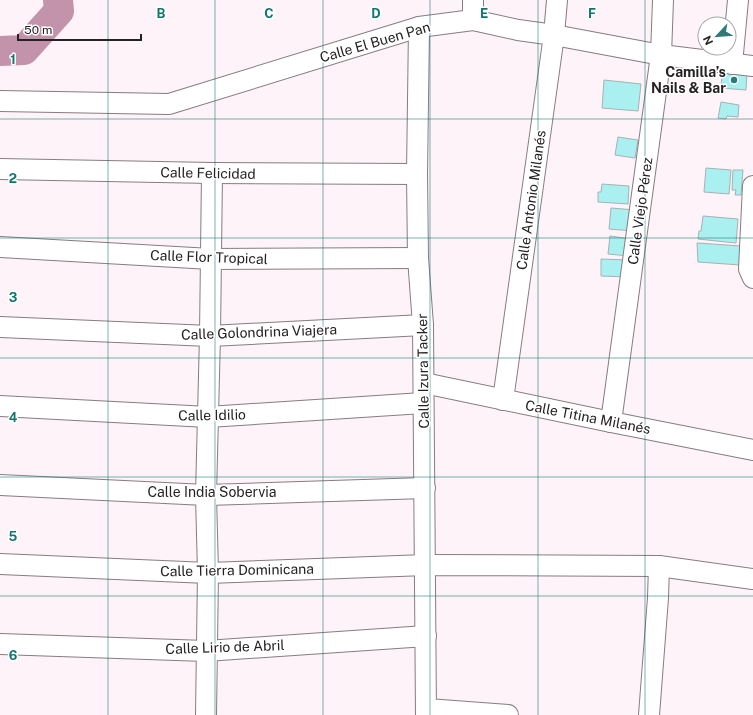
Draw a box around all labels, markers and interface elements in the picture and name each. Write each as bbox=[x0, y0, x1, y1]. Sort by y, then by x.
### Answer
text: B bbox=[157, 6, 166, 21]
text: C bbox=[264, 6, 274, 21]
text: D bbox=[371, 6, 381, 21]
text: E bbox=[480, 6, 488, 21]
text: F bbox=[588, 6, 596, 21]
scale bar bbox=[18, 16, 141, 42]
north arrow bbox=[697, 16, 737, 56]
street label: Calle El Buen Pan bbox=[318, 19, 432, 65]
text: 50 m bbox=[24, 23, 52, 37]
text: N bbox=[701, 34, 715, 47]
text: 1 bbox=[10, 52, 16, 67]
place label: Camilla’s Nails & Bar bbox=[651, 64, 726, 96]
marker: Camilla’s Nails & Bar bbox=[729, 75, 739, 85]
street label: Calle Antonio Milanés bbox=[513, 129, 549, 271]
street label: Calle Viejo Pérez bbox=[625, 156, 656, 266]
street label: Calle Felicidad bbox=[160, 164, 256, 182]
text: 2 bbox=[9, 171, 17, 186]
street label: Calle Flor Tropical bbox=[150, 247, 268, 267]
text: 3 bbox=[9, 290, 18, 305]
street label: Calle Izura Tacker bbox=[414, 313, 432, 429]
street label: Calle Golondrina Viajera bbox=[181, 321, 337, 343]
street label: Calle Titina Milanés bbox=[524, 397, 652, 437]
street label: Calle Idilio bbox=[178, 406, 246, 424]
text: 4 bbox=[9, 410, 18, 425]
street label: Calle India Sobervia bbox=[147, 484, 277, 500]
text: 5 bbox=[9, 529, 18, 544]
street label: Calle Tierra Dominicana bbox=[160, 561, 314, 579]
street label: Calle Lirio de Abril bbox=[165, 637, 285, 657]
text: 6 bbox=[9, 648, 18, 663]

